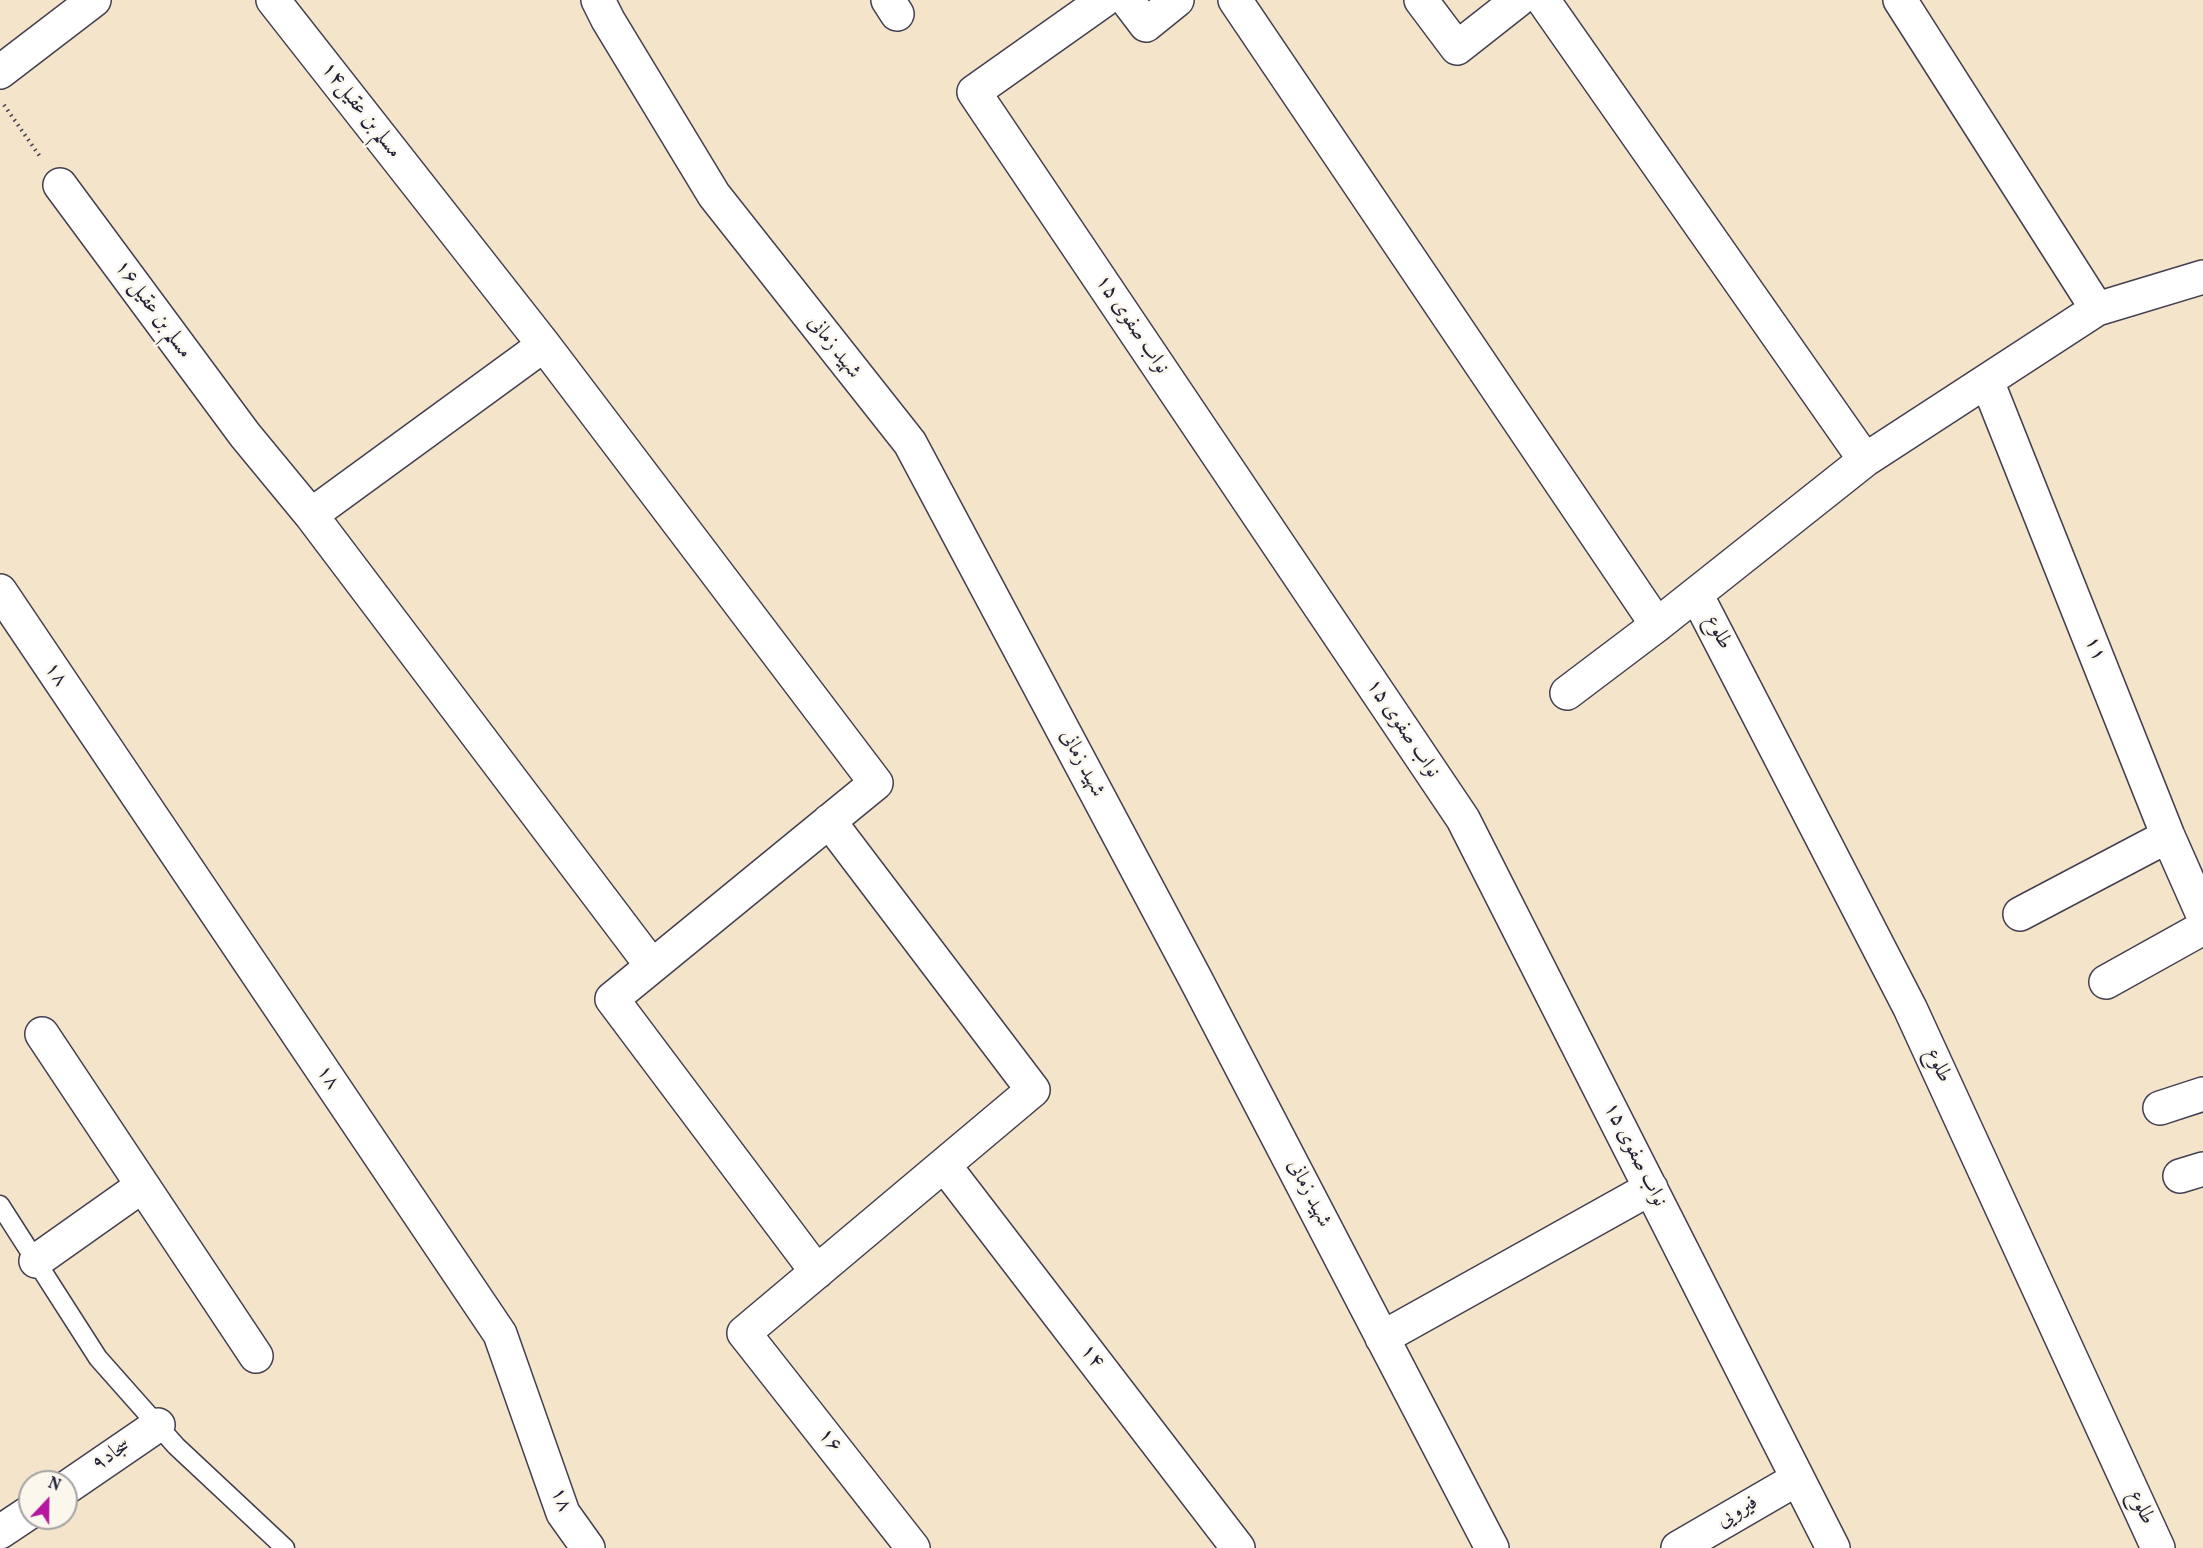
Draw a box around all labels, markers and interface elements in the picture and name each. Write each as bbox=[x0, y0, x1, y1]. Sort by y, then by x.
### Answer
street label: مسلم بن عقیل۱۴ bbox=[315, 58, 405, 164]
street label: مسلم بن عقیل۱۶ bbox=[108, 256, 196, 364]
street label: نواب صفوی ۱۵ bbox=[1089, 271, 1173, 379]
street label: شهید زمانی bbox=[801, 312, 865, 384]
street label: طلوع bbox=[1698, 612, 1736, 654]
street label: ۱۱ bbox=[2078, 633, 2110, 665]
street label: ۱۸ bbox=[38, 658, 72, 692]
street label: نواب صفوی ۱۵ bbox=[1360, 675, 1444, 783]
street label: شهید زمانی bbox=[1053, 726, 1109, 802]
street label: طلوع bbox=[1918, 1045, 1956, 1087]
street label: ۱۸ bbox=[310, 1061, 344, 1095]
street label: نواب صفوی ۱۵ bbox=[1597, 1098, 1671, 1212]
street label: شهید زمانی bbox=[1280, 1156, 1336, 1232]
street label: ۱۴ bbox=[1074, 1340, 1108, 1374]
street label: ۱۶ bbox=[812, 1424, 846, 1458]
street label: ۹سجاد bbox=[88, 1434, 136, 1478]
north arrow bbox=[18, 1470, 78, 1530]
text: N bbox=[44, 1473, 64, 1498]
street label: ۱۸ bbox=[544, 1484, 576, 1516]
street label: طلوع bbox=[2121, 1487, 2159, 1529]
street label: فیرویی bbox=[1713, 1491, 1763, 1535]

